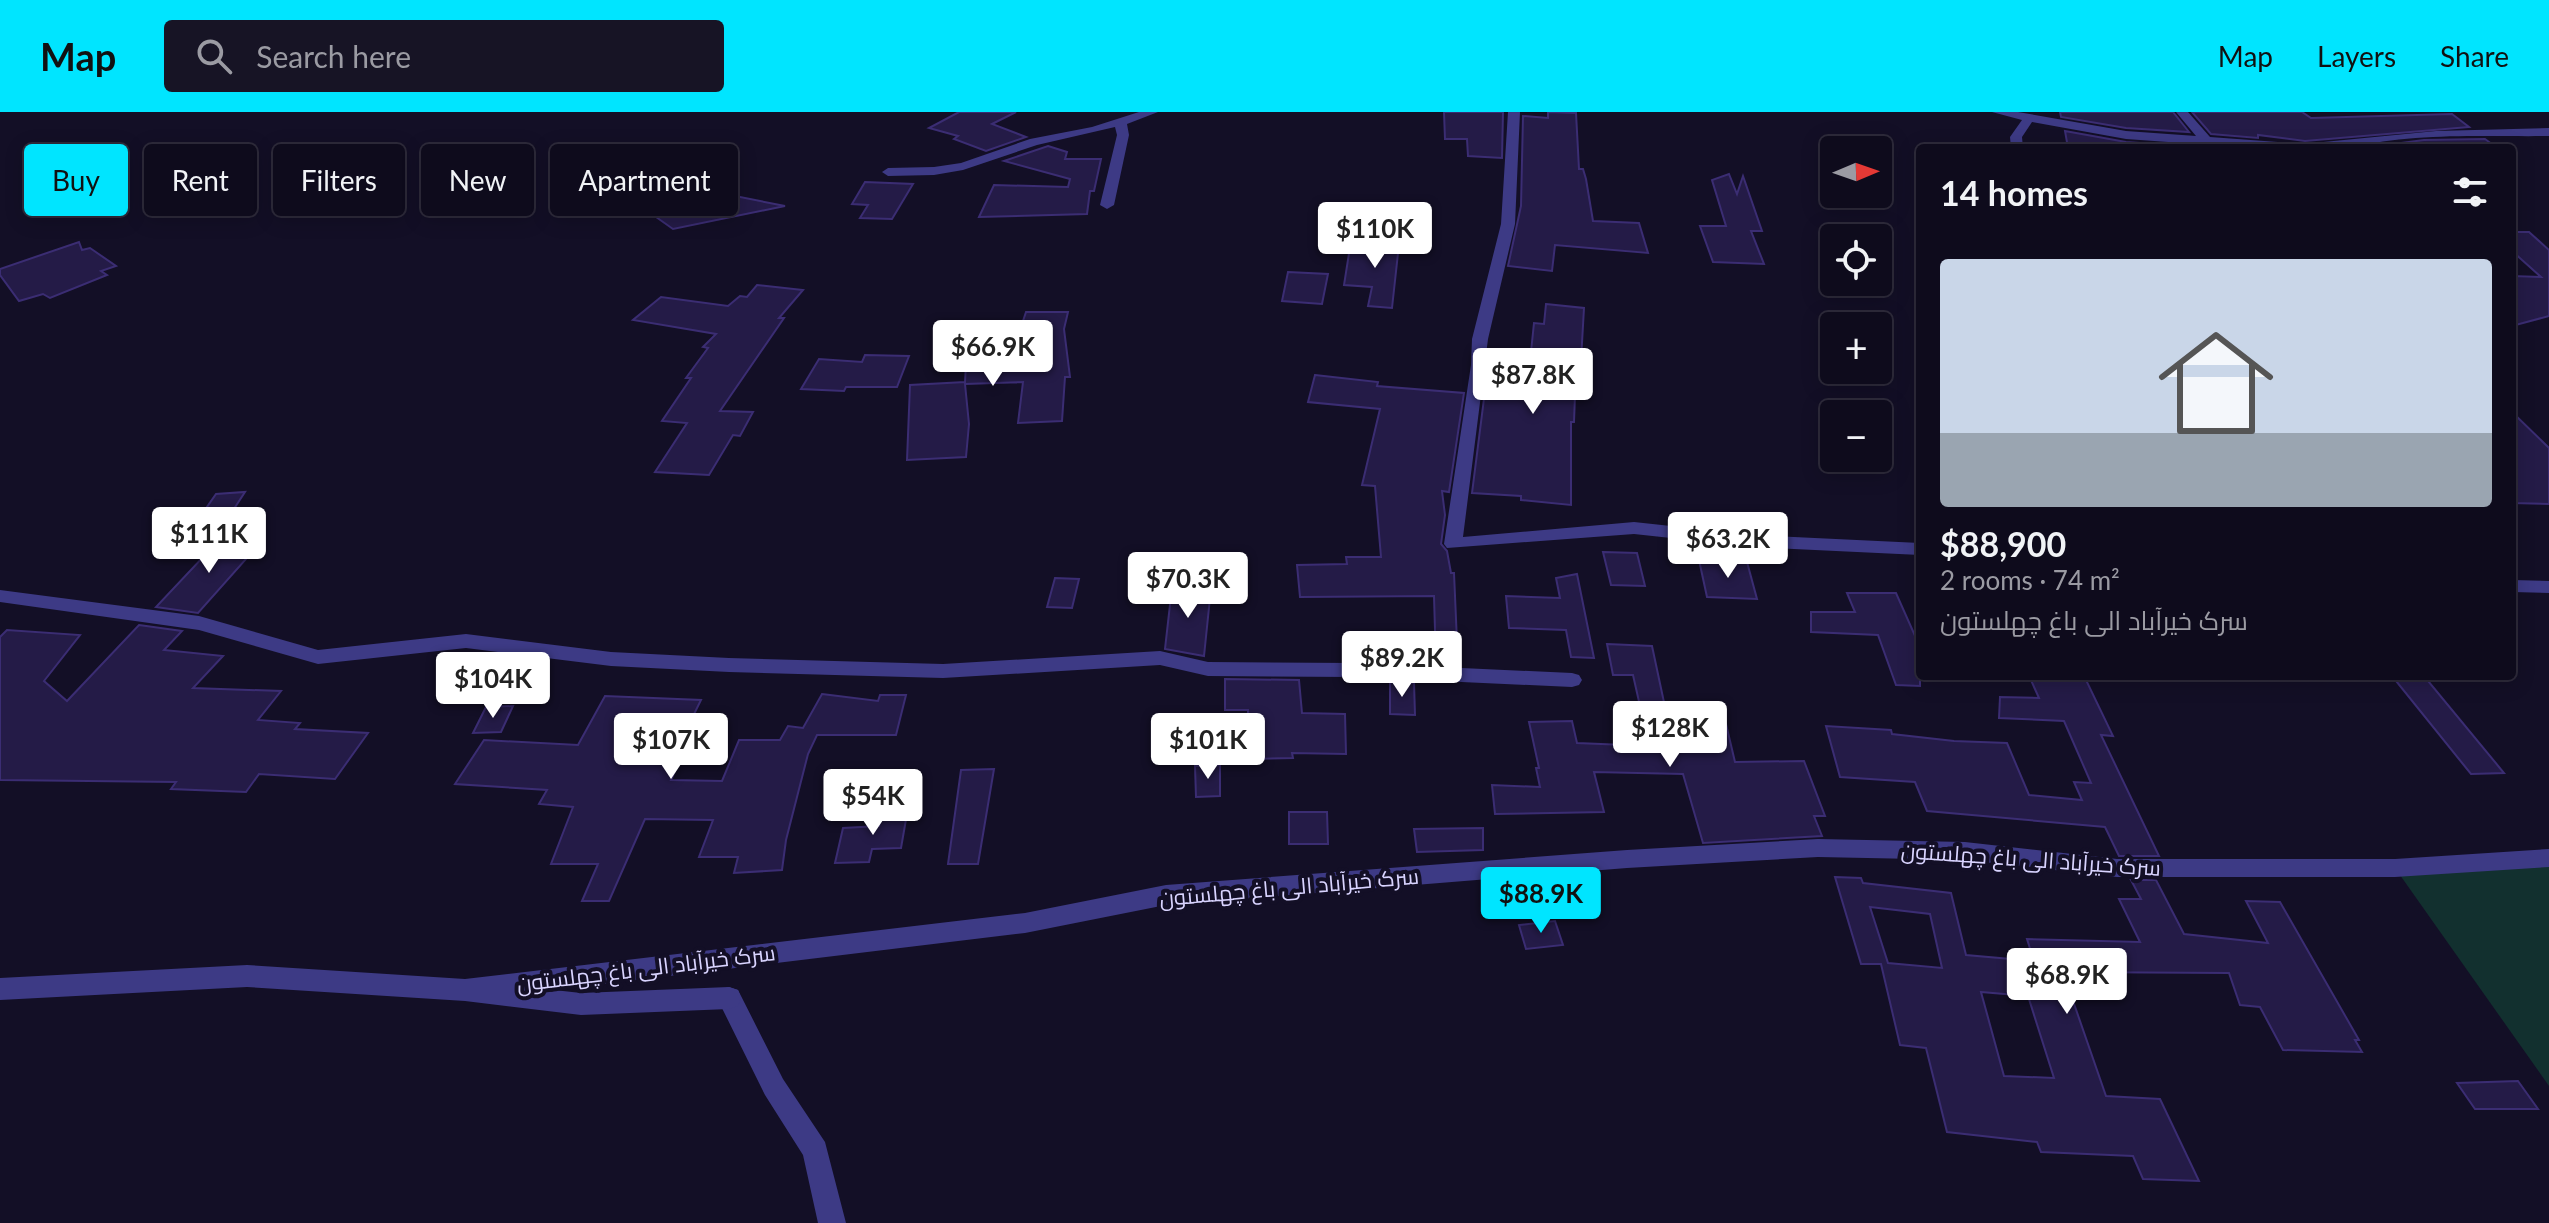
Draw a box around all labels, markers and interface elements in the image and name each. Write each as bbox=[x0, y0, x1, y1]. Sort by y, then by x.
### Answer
search box bbox=[164, 20, 724, 92]
text: Map bbox=[40, 33, 116, 79]
icon: search bbox=[192, 34, 236, 78]
text: Search here bbox=[256, 38, 411, 74]
text: Map bbox=[2218, 39, 2273, 73]
text: Layers bbox=[2317, 39, 2396, 73]
text: Share bbox=[2440, 39, 2509, 73]
north arrow bbox=[1820, 136, 1892, 208]
map controls bbox=[1820, 136, 1892, 472]
chip: Buy bbox=[24, 144, 128, 216]
chip: Rent bbox=[144, 144, 257, 216]
chip: Filters bbox=[273, 144, 405, 216]
chip: New bbox=[421, 144, 534, 216]
chip: Apartment bbox=[550, 144, 738, 216]
icon: filters bbox=[2448, 170, 2492, 214]
text: 14 homes bbox=[1940, 172, 2088, 213]
pin: $110K bbox=[1319, 202, 1431, 270]
text: $110K bbox=[1336, 212, 1414, 244]
button: locate bbox=[1820, 224, 1892, 296]
icon: home bbox=[2144, 311, 2288, 455]
button: + bbox=[1820, 312, 1892, 384]
pin: $66.9K bbox=[928, 320, 1058, 388]
text: $66.9K bbox=[951, 330, 1035, 362]
pin: $87.8K bbox=[1468, 348, 1598, 416]
text: $87.8K bbox=[1491, 358, 1575, 390]
button: − bbox=[1820, 400, 1892, 472]
pin: $111K bbox=[153, 507, 265, 575]
pin: $63.2K bbox=[1663, 512, 1793, 580]
text: $111K bbox=[170, 517, 248, 549]
text: $63.2K bbox=[1686, 522, 1770, 554]
text: $88,900 bbox=[1940, 523, 2066, 564]
pin: $70.3K bbox=[1123, 552, 1253, 620]
text: $70.3K bbox=[1146, 562, 1230, 594]
text: 2 rooms · 74 m² bbox=[1940, 564, 2120, 596]
text: سرک خیرآباد الی باغ چهلستون bbox=[1940, 604, 2248, 636]
pin: $89.2K bbox=[1337, 631, 1467, 699]
text: $89.2K bbox=[1360, 641, 1444, 673]
pin: $104K bbox=[437, 652, 549, 720]
text: $104K bbox=[454, 662, 532, 694]
pin: $128K bbox=[1614, 701, 1726, 769]
text: $128K bbox=[1631, 711, 1709, 743]
pin: $107K bbox=[615, 713, 727, 781]
pin: $101K bbox=[1152, 713, 1264, 781]
text: $107K bbox=[632, 723, 710, 755]
text: $101K bbox=[1169, 723, 1247, 755]
pin: $54K bbox=[826, 769, 920, 837]
text: $54K bbox=[841, 779, 905, 811]
street label: سرک خیرآباد الی باغ چهلستون bbox=[1900, 836, 2162, 883]
street label: سرک خیرآباد الی باغ چهلستون bbox=[1158, 862, 1420, 913]
pin: $88.9K bbox=[1476, 867, 1606, 935]
text: $88.9K bbox=[1499, 877, 1583, 909]
street label: سرک خیرآباد الی باغ چهلستون bbox=[515, 938, 777, 999]
pin: $68.9K bbox=[2002, 948, 2132, 1016]
text: $68.9K bbox=[2025, 958, 2109, 990]

